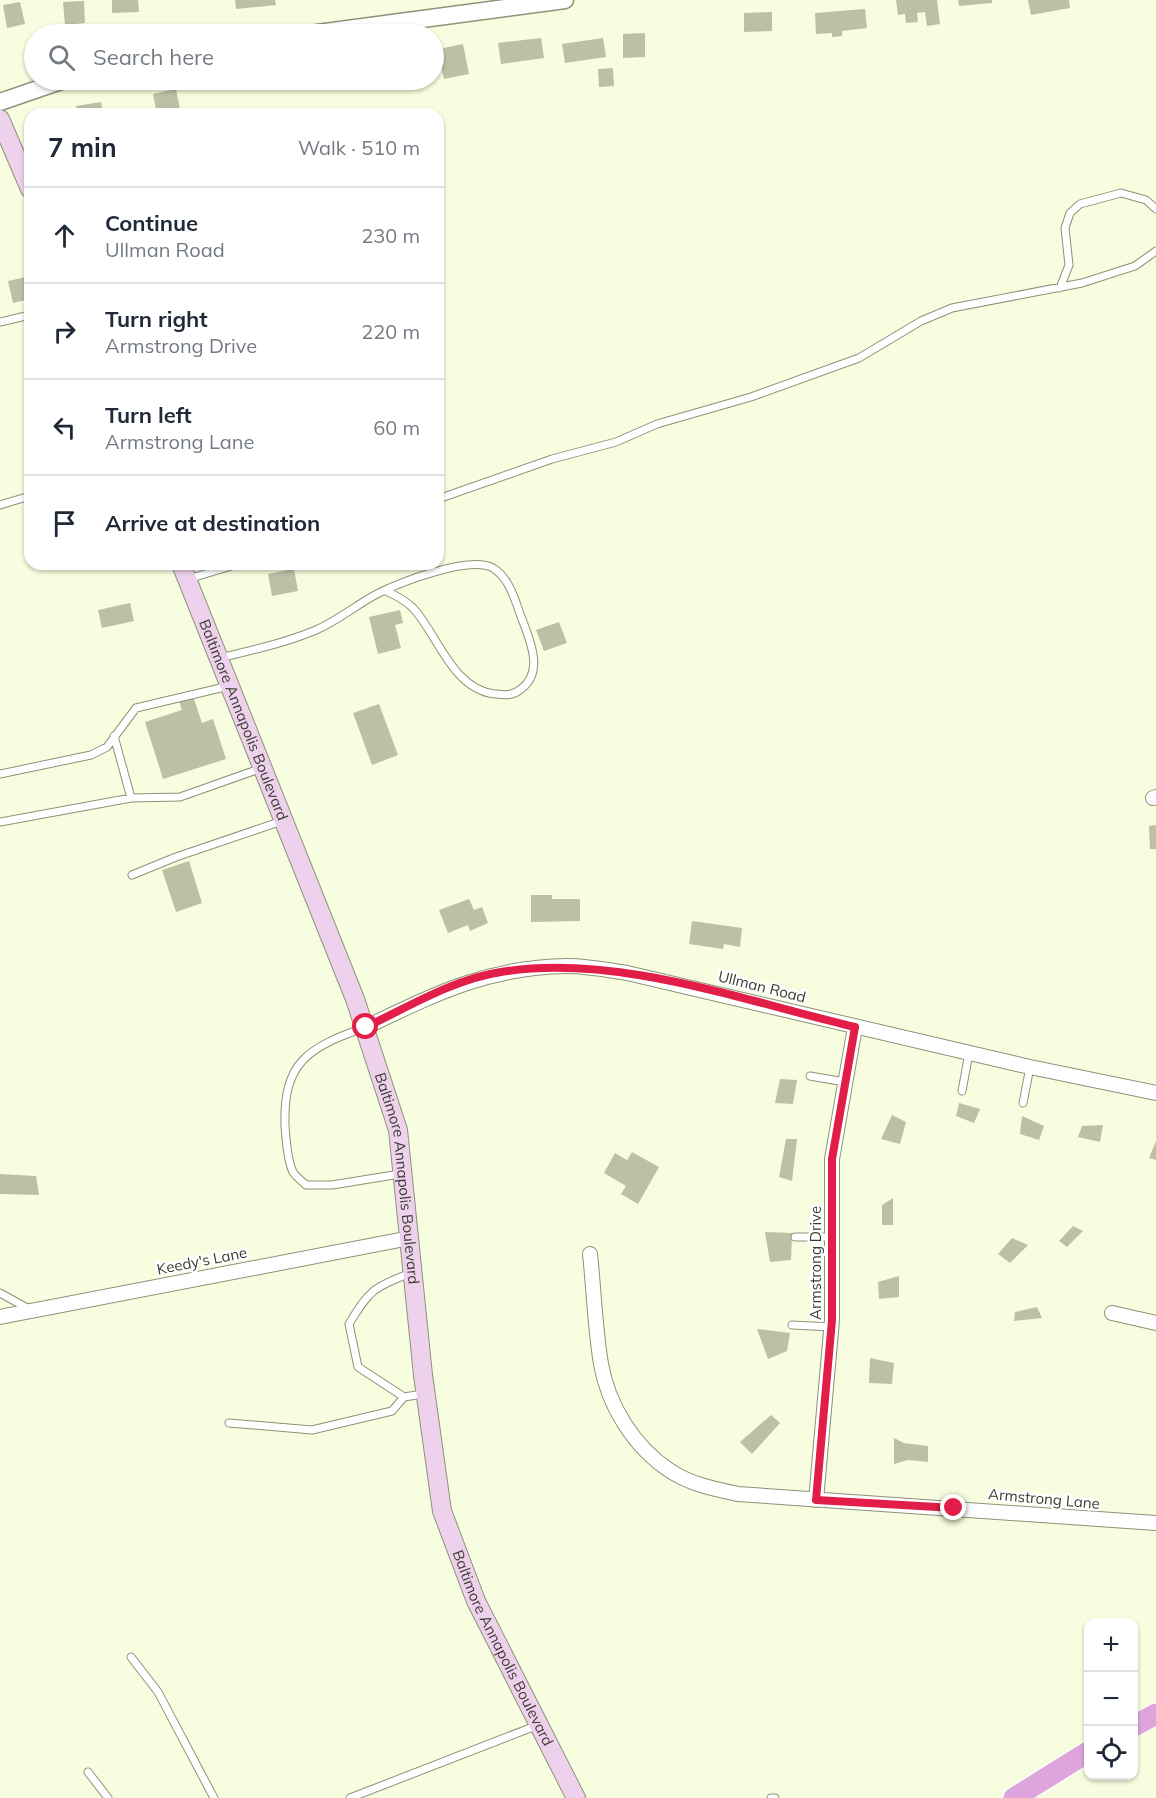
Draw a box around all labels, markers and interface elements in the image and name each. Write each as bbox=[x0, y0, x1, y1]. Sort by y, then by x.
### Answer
search box bbox=[24, 24, 444, 90]
icon: search bbox=[45, 41, 78, 74]
text: Search here bbox=[93, 43, 214, 71]
text: 7 min bbox=[48, 131, 117, 164]
text: Walk · 510 m bbox=[298, 135, 420, 160]
text: Continue bbox=[105, 209, 198, 237]
icon: ahead bbox=[48, 219, 81, 252]
text: 230 m bbox=[361, 223, 420, 248]
text: Ullman Road bbox=[105, 237, 225, 262]
text: Turn right bbox=[105, 305, 208, 333]
icon: right bbox=[48, 315, 81, 348]
text: 220 m bbox=[361, 319, 420, 344]
text: Armstrong Drive bbox=[105, 333, 257, 358]
text: Turn left bbox=[105, 401, 192, 429]
icon: left bbox=[48, 411, 81, 444]
text: 60 m bbox=[373, 415, 420, 440]
text: Armstrong Lane bbox=[105, 429, 254, 454]
icon: arrive bbox=[48, 507, 81, 540]
text: Arrive at destination bbox=[105, 509, 320, 537]
street label: Baltimore Annapolis Boulevard bbox=[195, 616, 293, 823]
street label: Ullman Road bbox=[716, 966, 808, 1007]
route start bbox=[352, 1013, 378, 1039]
street label: Baltimore Annapolis Boulevard bbox=[371, 1070, 424, 1285]
street label: Armstrong Drive bbox=[806, 1206, 825, 1320]
street label: Keedy's Lane bbox=[155, 1242, 249, 1279]
street label: Armstrong Lane bbox=[987, 1484, 1101, 1513]
route end bbox=[940, 1494, 966, 1520]
street label: Baltimore Annapolis Boulevard bbox=[449, 1547, 558, 1749]
map controls bbox=[1084, 1618, 1138, 1780]
button: + bbox=[1084, 1618, 1138, 1672]
button: − bbox=[1084, 1672, 1138, 1726]
button: locate bbox=[1084, 1726, 1138, 1780]

